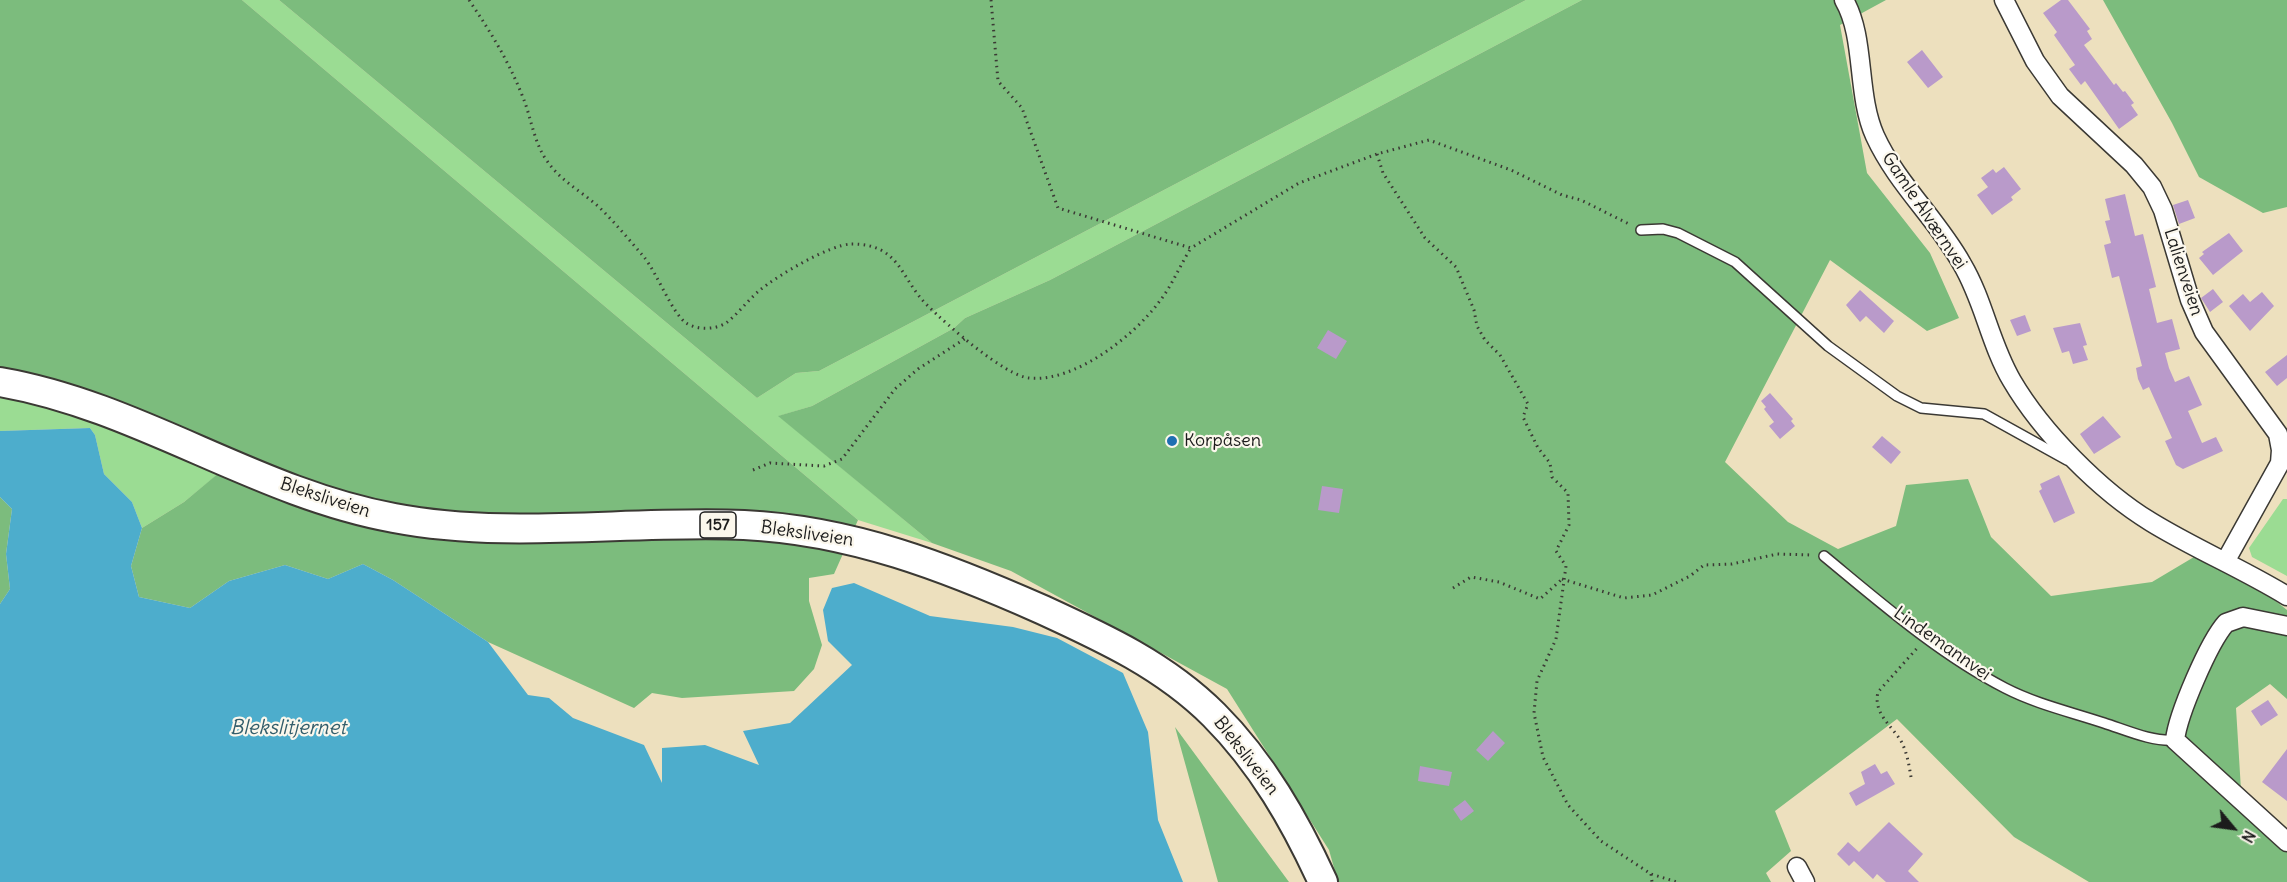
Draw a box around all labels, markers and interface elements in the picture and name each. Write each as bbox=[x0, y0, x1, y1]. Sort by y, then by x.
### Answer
street label: Gamle Alværnvei bbox=[1877, 148, 1971, 274]
street label: Lalienveien bbox=[2159, 226, 2207, 318]
place label: Korpåsen bbox=[1184, 430, 1261, 452]
marker: Korpåsen bbox=[1165, 434, 1179, 448]
street label: Bleksliveien bbox=[277, 473, 373, 523]
road number: 157 bbox=[700, 512, 736, 538]
street label: Bleksliveien bbox=[759, 517, 855, 551]
street label: Lindemannvei bbox=[1889, 603, 1995, 685]
street label: Bleksliveien bbox=[1209, 712, 1283, 800]
water label: Blekslitjernet bbox=[230, 716, 346, 740]
north arrow bbox=[2203, 798, 2263, 858]
text: N bbox=[2237, 827, 2260, 846]

